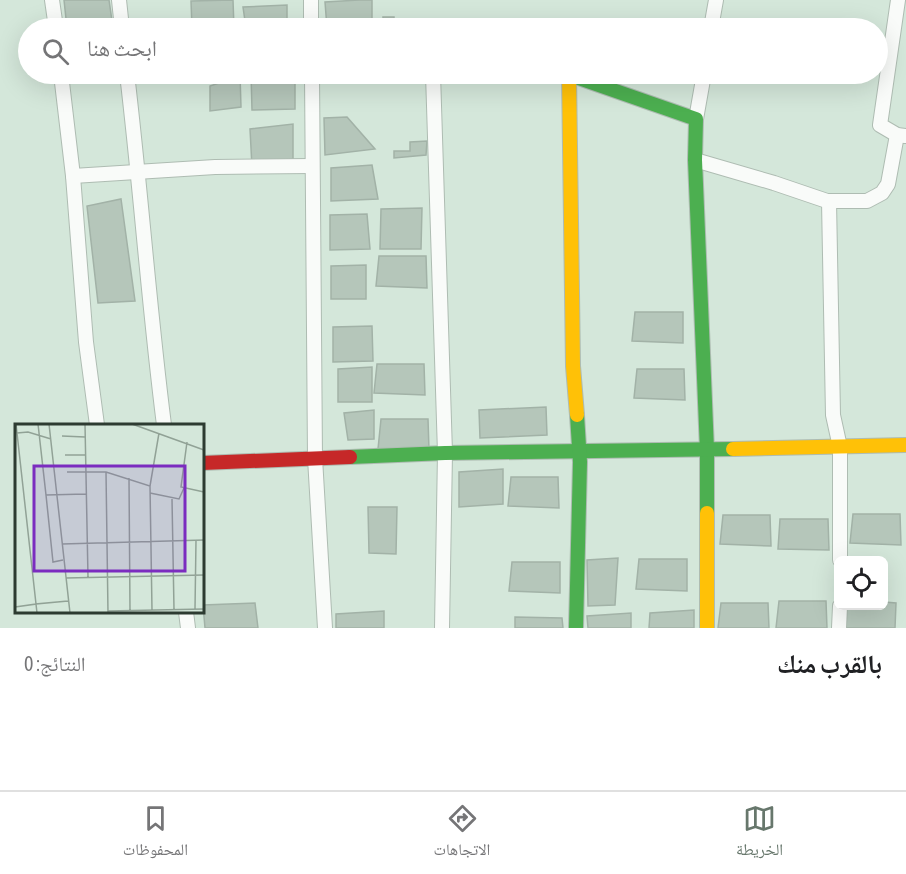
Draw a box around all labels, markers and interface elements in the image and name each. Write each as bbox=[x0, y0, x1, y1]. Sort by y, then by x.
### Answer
search box bbox=[18, 18, 888, 84]
icon: search bbox=[39, 35, 72, 68]
text: ابحث هنا bbox=[87, 35, 157, 61]
inset map bbox=[15, 424, 204, 613]
map controls bbox=[834, 556, 888, 610]
button: locate bbox=[834, 556, 888, 610]
text: بالقرب منك bbox=[777, 649, 882, 679]
text: النتائج: 0 bbox=[24, 652, 86, 675]
tab: المحفوظات bbox=[123, 802, 188, 865]
tab: الاتجاهات bbox=[434, 802, 490, 865]
tab: الخريطة bbox=[736, 802, 783, 865]

